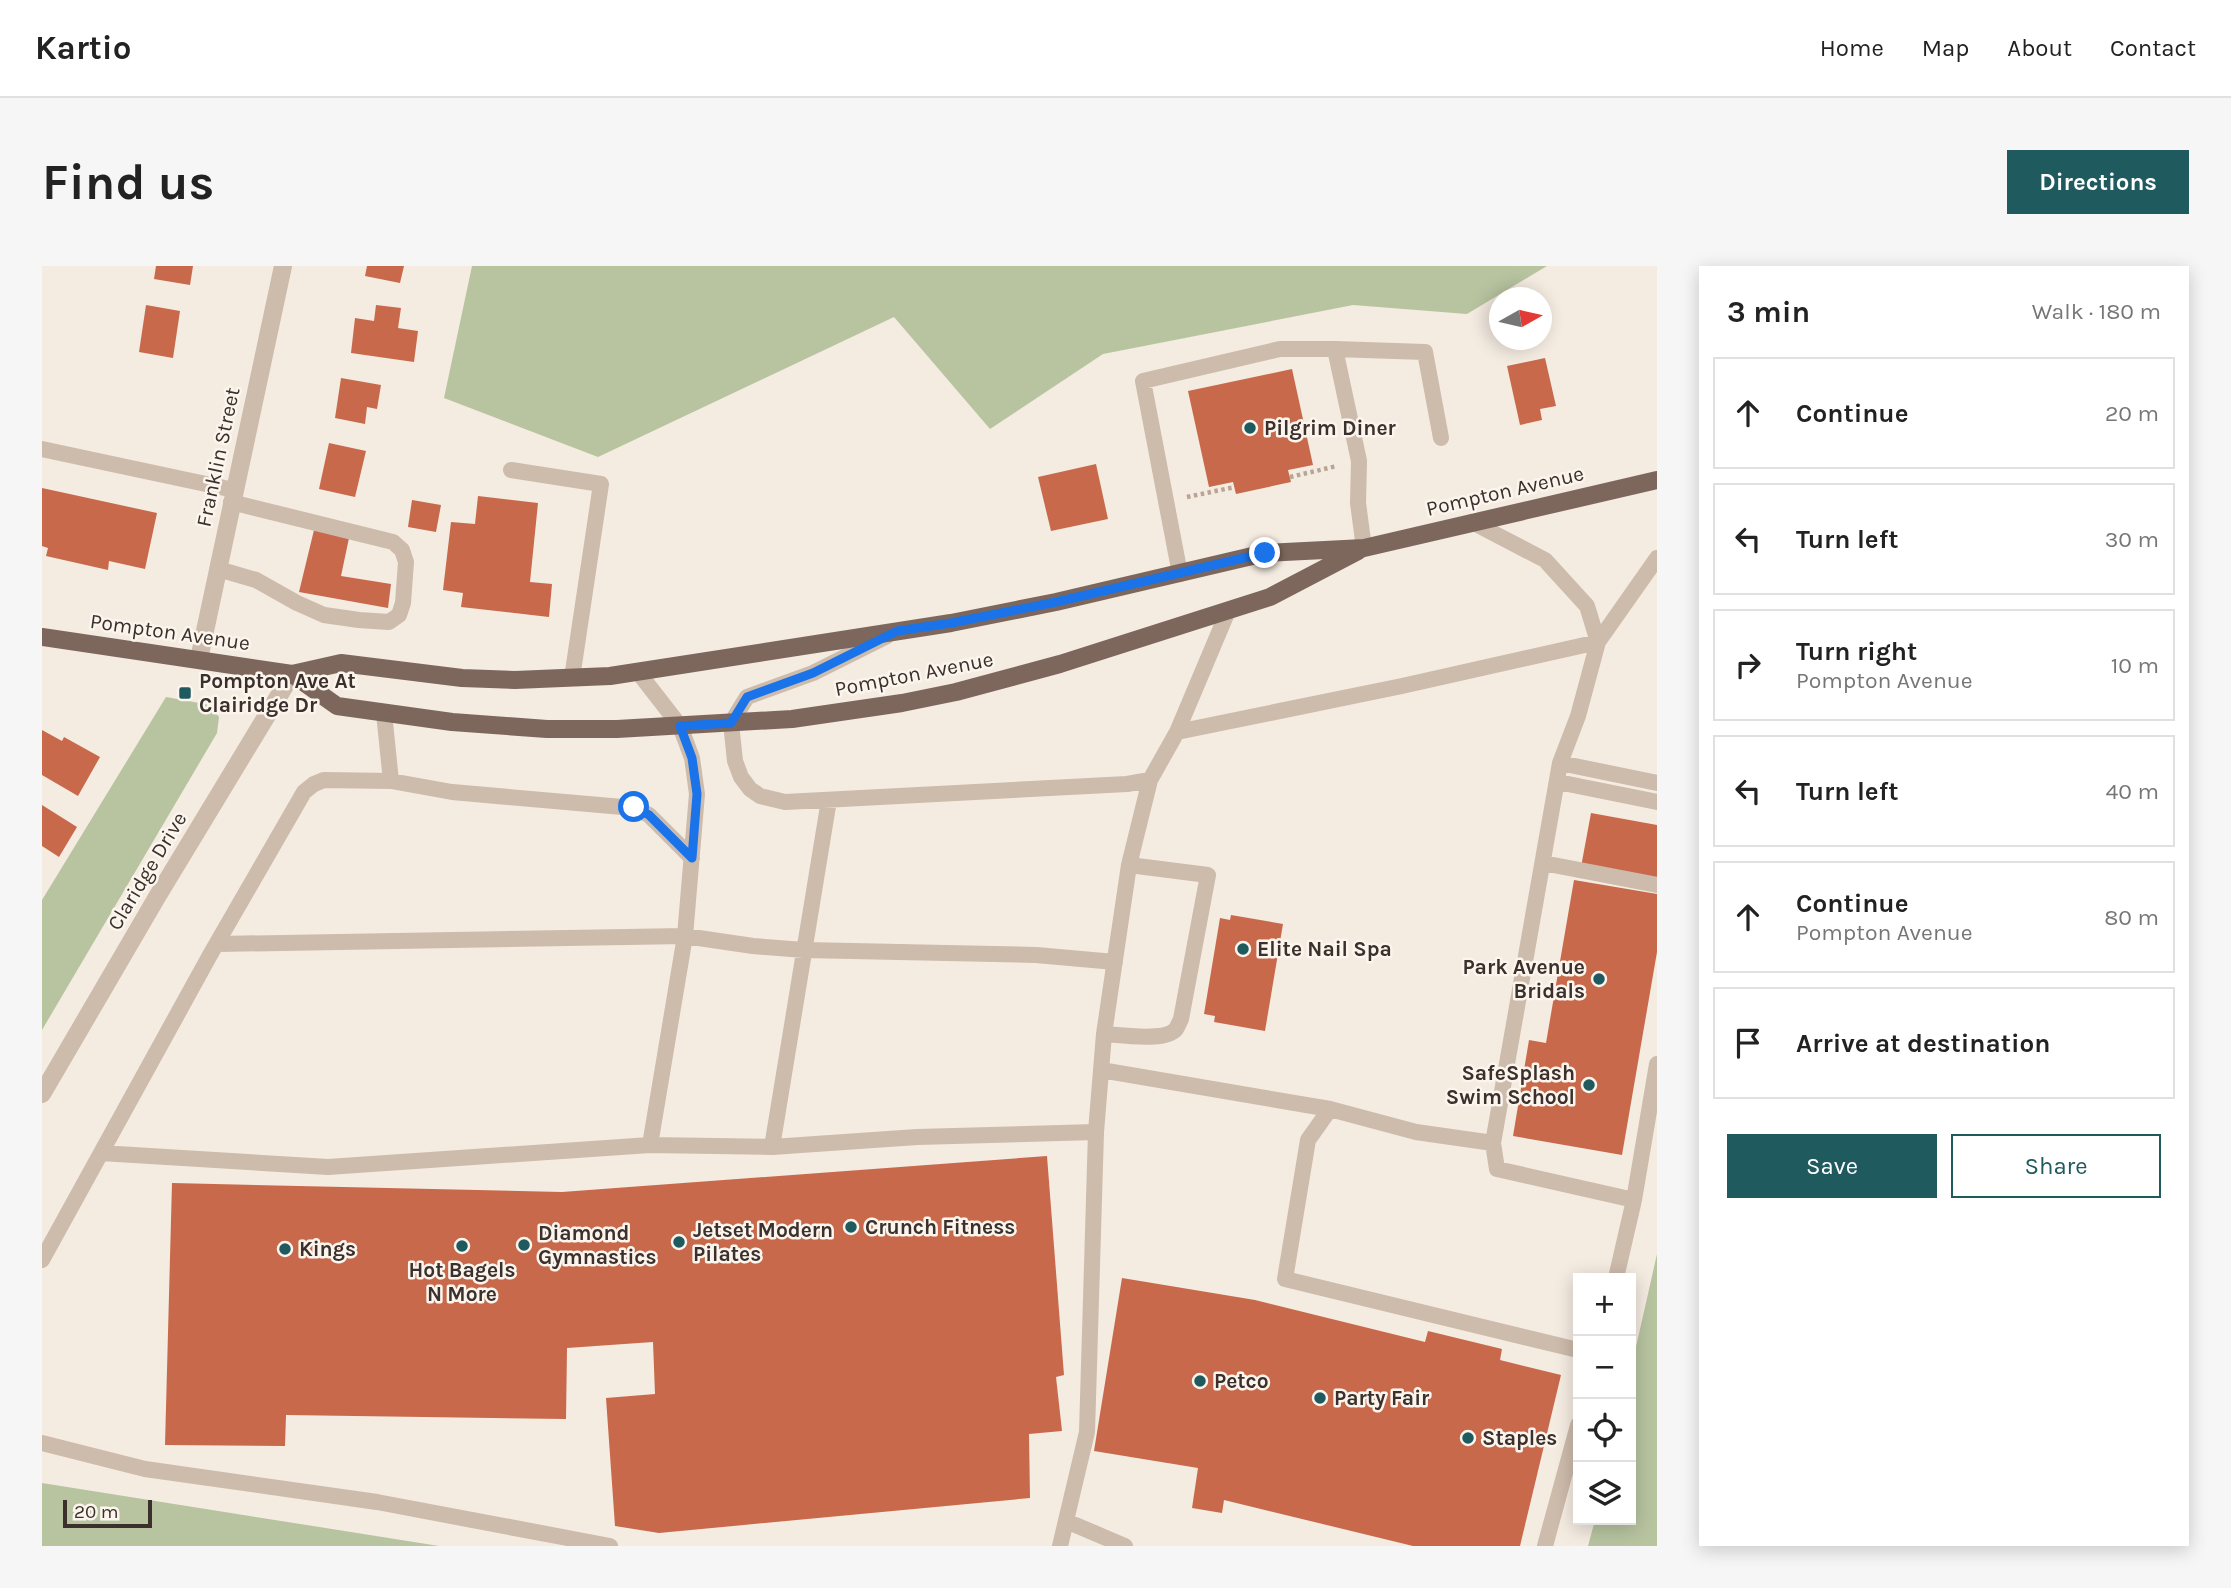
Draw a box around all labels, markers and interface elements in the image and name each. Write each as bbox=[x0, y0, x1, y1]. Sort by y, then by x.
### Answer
text: Kartio bbox=[35, 29, 131, 67]
text: Home bbox=[1820, 34, 1884, 62]
text: Map bbox=[1922, 34, 1969, 62]
text: About bbox=[2007, 34, 2072, 62]
text: Contact bbox=[2110, 34, 2196, 62]
button: Directions bbox=[2007, 150, 2189, 214]
text: Find us bbox=[42, 154, 214, 211]
north arrow bbox=[1489, 287, 1552, 350]
text: 3 min bbox=[1727, 294, 1810, 330]
text: Walk · 180 m bbox=[2032, 298, 2161, 325]
street label: Franklin Street bbox=[191, 385, 245, 529]
icon: ahead bbox=[1729, 394, 1767, 432]
text: Continue bbox=[1796, 398, 1908, 429]
text: 20 m bbox=[2105, 400, 2159, 427]
place label: Pilgrim Diner bbox=[1264, 416, 1397, 440]
marker: Pilgrim Diner bbox=[1242, 420, 1258, 436]
street label: Pompton Avenue bbox=[1424, 461, 1586, 521]
icon: left bbox=[1729, 520, 1767, 558]
text: Turn left bbox=[1796, 524, 1898, 555]
text: 30 m bbox=[2105, 526, 2159, 553]
route end bbox=[1249, 537, 1280, 568]
street label: Pompton Avenue bbox=[89, 609, 251, 655]
text: Turn right bbox=[1796, 636, 1917, 667]
icon: right bbox=[1729, 646, 1767, 684]
street label: Pompton Avenue bbox=[833, 647, 995, 701]
text: 10 m bbox=[2111, 652, 2159, 679]
text: Pompton Avenue bbox=[1796, 667, 1973, 694]
place label: Pompton Ave At Clairidge Dr bbox=[199, 669, 356, 717]
marker: Pompton Ave At Clairidge Dr bbox=[177, 685, 193, 701]
icon: left bbox=[1729, 772, 1767, 810]
text: Turn left bbox=[1796, 776, 1898, 807]
text: 40 m bbox=[2106, 778, 2159, 805]
route start bbox=[618, 791, 649, 822]
street label: Claridge Drive bbox=[102, 808, 192, 934]
text: Continue bbox=[1796, 888, 1908, 919]
icon: ahead bbox=[1729, 898, 1767, 936]
text: 80 m bbox=[2104, 904, 2159, 931]
text: Pompton Avenue bbox=[1796, 919, 1973, 946]
place label: Elite Nail Spa bbox=[1257, 937, 1392, 961]
marker: Elite Nail Spa bbox=[1235, 941, 1251, 957]
place label: Park Avenue Bridals bbox=[1462, 955, 1585, 1003]
marker: Park Avenue Bridals bbox=[1591, 971, 1607, 987]
icon: arrive bbox=[1729, 1024, 1767, 1062]
text: Arrive at destination bbox=[1796, 1028, 2050, 1059]
place label: SafeSplash Swim School bbox=[1446, 1061, 1575, 1109]
marker: SafeSplash Swim School bbox=[1581, 1077, 1597, 1093]
button: Save bbox=[1727, 1134, 1937, 1198]
button: Share bbox=[1951, 1134, 2161, 1198]
place label: Crunch Fitness bbox=[865, 1215, 1015, 1239]
place label: Jetset Modern Pilates bbox=[693, 1218, 833, 1266]
marker: Crunch Fitness bbox=[843, 1219, 859, 1235]
place label: Diamond Gymnastics bbox=[538, 1221, 657, 1269]
marker: Jetset Modern Pilates bbox=[671, 1234, 687, 1250]
place label: Kings bbox=[299, 1237, 356, 1261]
marker: Diamond Gymnastics bbox=[516, 1237, 532, 1253]
marker: Hot Bagels N More bbox=[454, 1238, 470, 1254]
marker: Kings bbox=[277, 1241, 293, 1257]
place label: Hot Bagels N More bbox=[408, 1258, 516, 1306]
map controls bbox=[1573, 1273, 1636, 1525]
button: + bbox=[1573, 1273, 1636, 1336]
button: − bbox=[1573, 1336, 1636, 1399]
place label: Petco bbox=[1214, 1369, 1269, 1393]
marker: Petco bbox=[1192, 1373, 1208, 1389]
place label: Party Fair bbox=[1334, 1386, 1430, 1410]
marker: Party Fair bbox=[1312, 1390, 1328, 1406]
button: locate bbox=[1573, 1399, 1636, 1462]
place label: Staples bbox=[1482, 1426, 1557, 1450]
marker: Staples bbox=[1460, 1430, 1476, 1446]
button: layers bbox=[1573, 1462, 1636, 1525]
scale bar bbox=[63, 1497, 152, 1529]
text: 20 m bbox=[74, 1501, 119, 1523]

